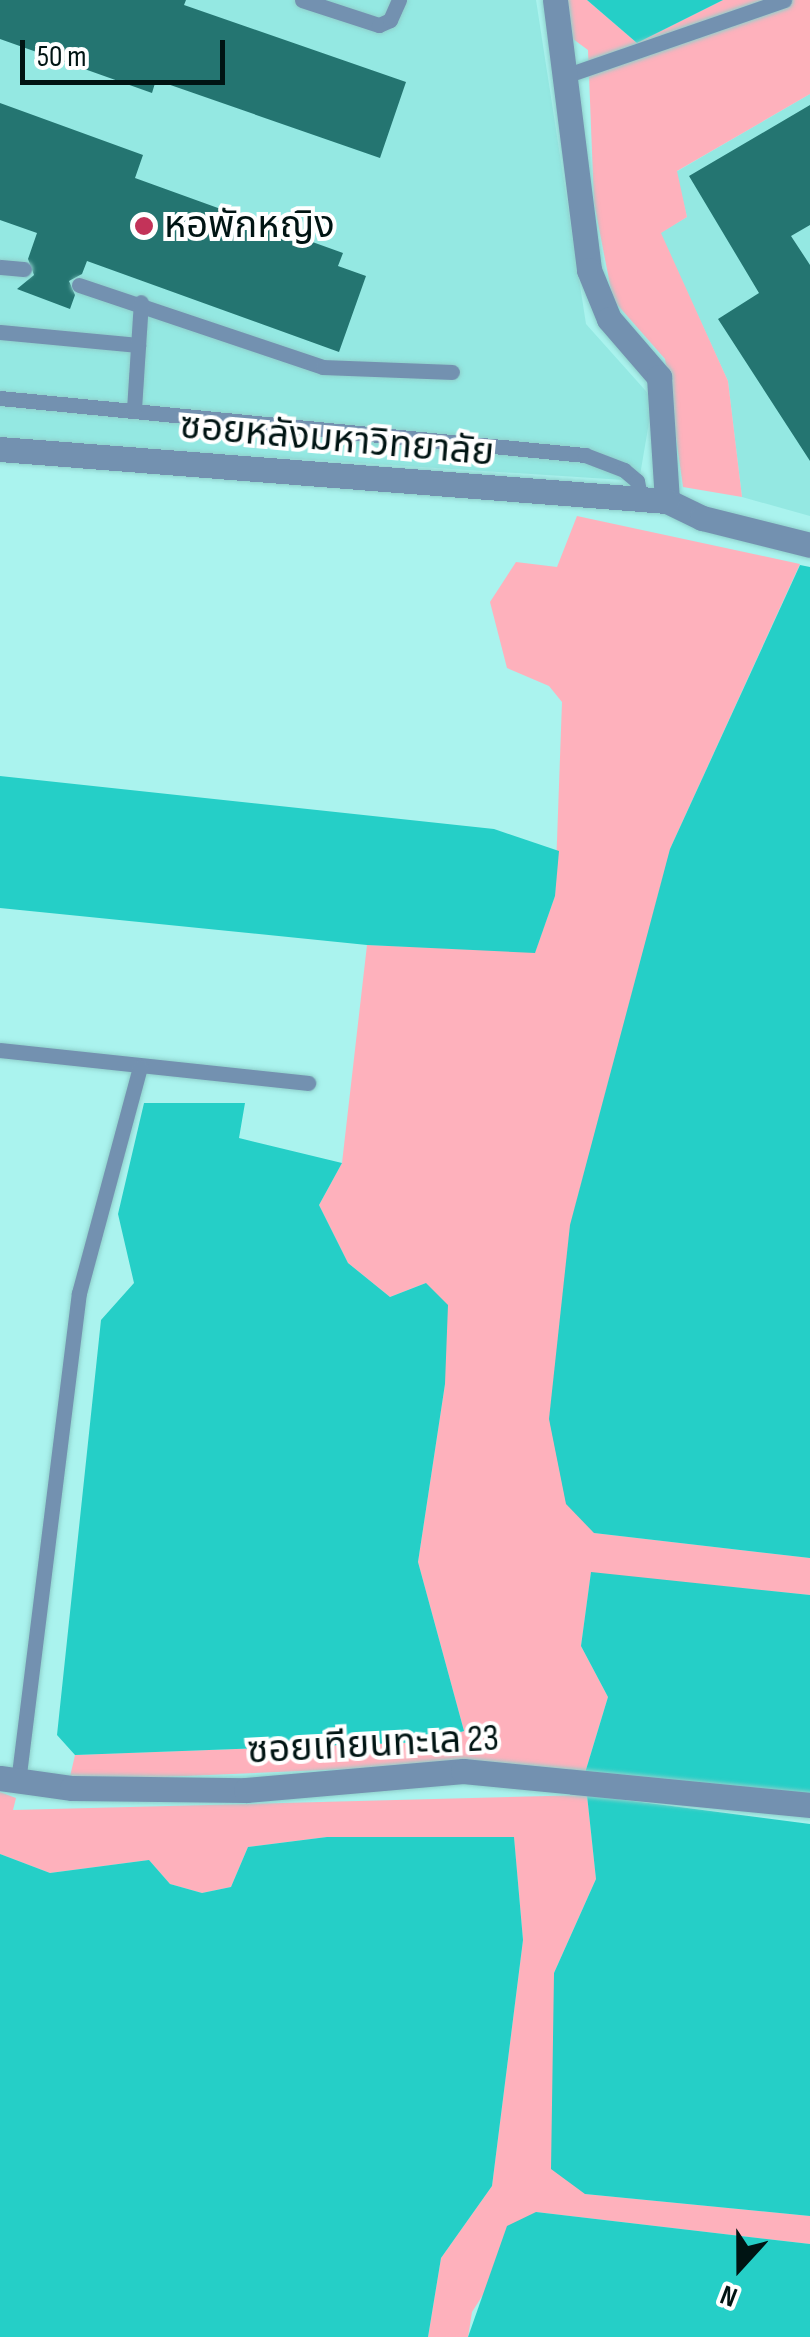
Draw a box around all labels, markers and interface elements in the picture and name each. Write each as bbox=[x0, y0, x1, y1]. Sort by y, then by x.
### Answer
scale bar bbox=[25, 20, 230, 82]
text: 50 m bbox=[37, 39, 86, 75]
place label: หอพักหญิง bbox=[164, 203, 335, 249]
marker: หอพักหญิง bbox=[133, 215, 155, 237]
street label: ซอยหลังมหาวิทยาลัย bbox=[178, 404, 496, 476]
street label: ซอยเทียนทะเล 23 bbox=[246, 1716, 500, 1774]
north arrow bbox=[690, 2217, 790, 2317]
text: N bbox=[716, 2277, 742, 2314]

